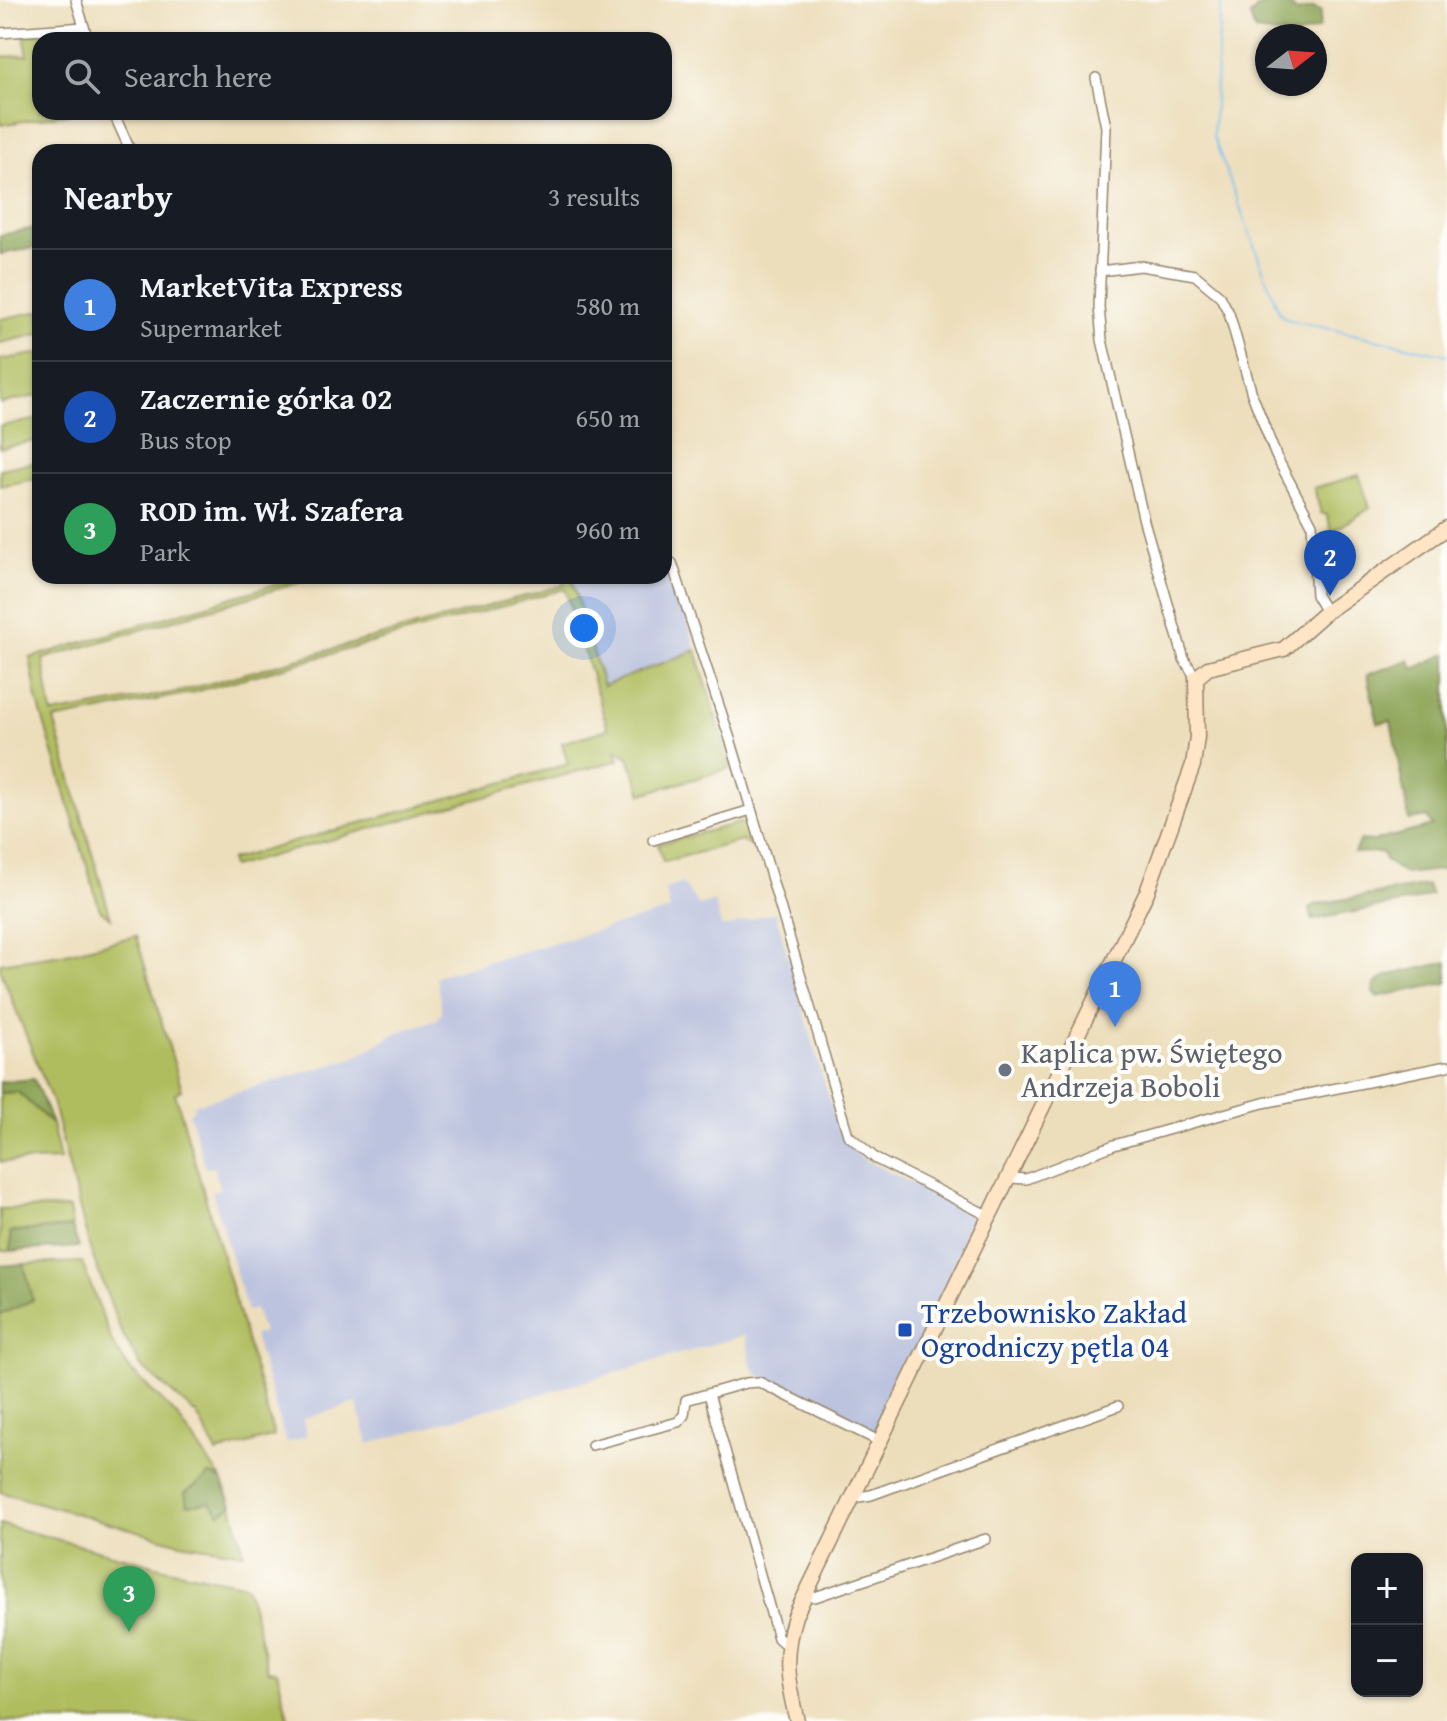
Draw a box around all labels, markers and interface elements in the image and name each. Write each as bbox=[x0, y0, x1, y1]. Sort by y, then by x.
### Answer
north arrow bbox=[1255, 24, 1327, 96]
search box bbox=[32, 32, 672, 120]
icon: search bbox=[60, 54, 104, 98]
text: Search here bbox=[124, 54, 272, 98]
text: Nearby bbox=[64, 172, 173, 221]
text: 3 results bbox=[548, 177, 640, 216]
text: MarketVita Express bbox=[140, 264, 403, 308]
text: 1 bbox=[83, 286, 97, 325]
text: 580 m bbox=[575, 286, 640, 325]
text: Supermarket bbox=[140, 308, 282, 347]
text: Zaczernie górka 02 bbox=[140, 376, 393, 420]
text: 2 bbox=[83, 398, 97, 437]
text: 650 m bbox=[575, 398, 640, 437]
text: Bus stop bbox=[140, 420, 232, 459]
text: ROD im. Wł. Szafera bbox=[140, 488, 404, 532]
text: 3 bbox=[83, 510, 97, 549]
text: 960 m bbox=[575, 510, 640, 549]
pin: 2 bbox=[1304, 530, 1356, 596]
text: Park bbox=[140, 532, 190, 571]
your location bbox=[564, 608, 604, 648]
pin: 1 bbox=[1089, 961, 1141, 1027]
place label: Kaplica pw. Świętego Andrzeja Boboli bbox=[1021, 1030, 1283, 1108]
marker: Kaplica pw. Świętego Andrzeja Boboli bbox=[996, 1061, 1014, 1079]
place label: Trzebownisko Zakład Ogrodniczy pętla 04 bbox=[921, 1290, 1187, 1368]
marker: Trzebownisko Zakład Ogrodniczy pętla 04 bbox=[896, 1321, 914, 1339]
map controls bbox=[1351, 1553, 1423, 1697]
button: + bbox=[1351, 1553, 1423, 1625]
pin: 3 bbox=[103, 1566, 155, 1632]
button: − bbox=[1351, 1625, 1423, 1697]

